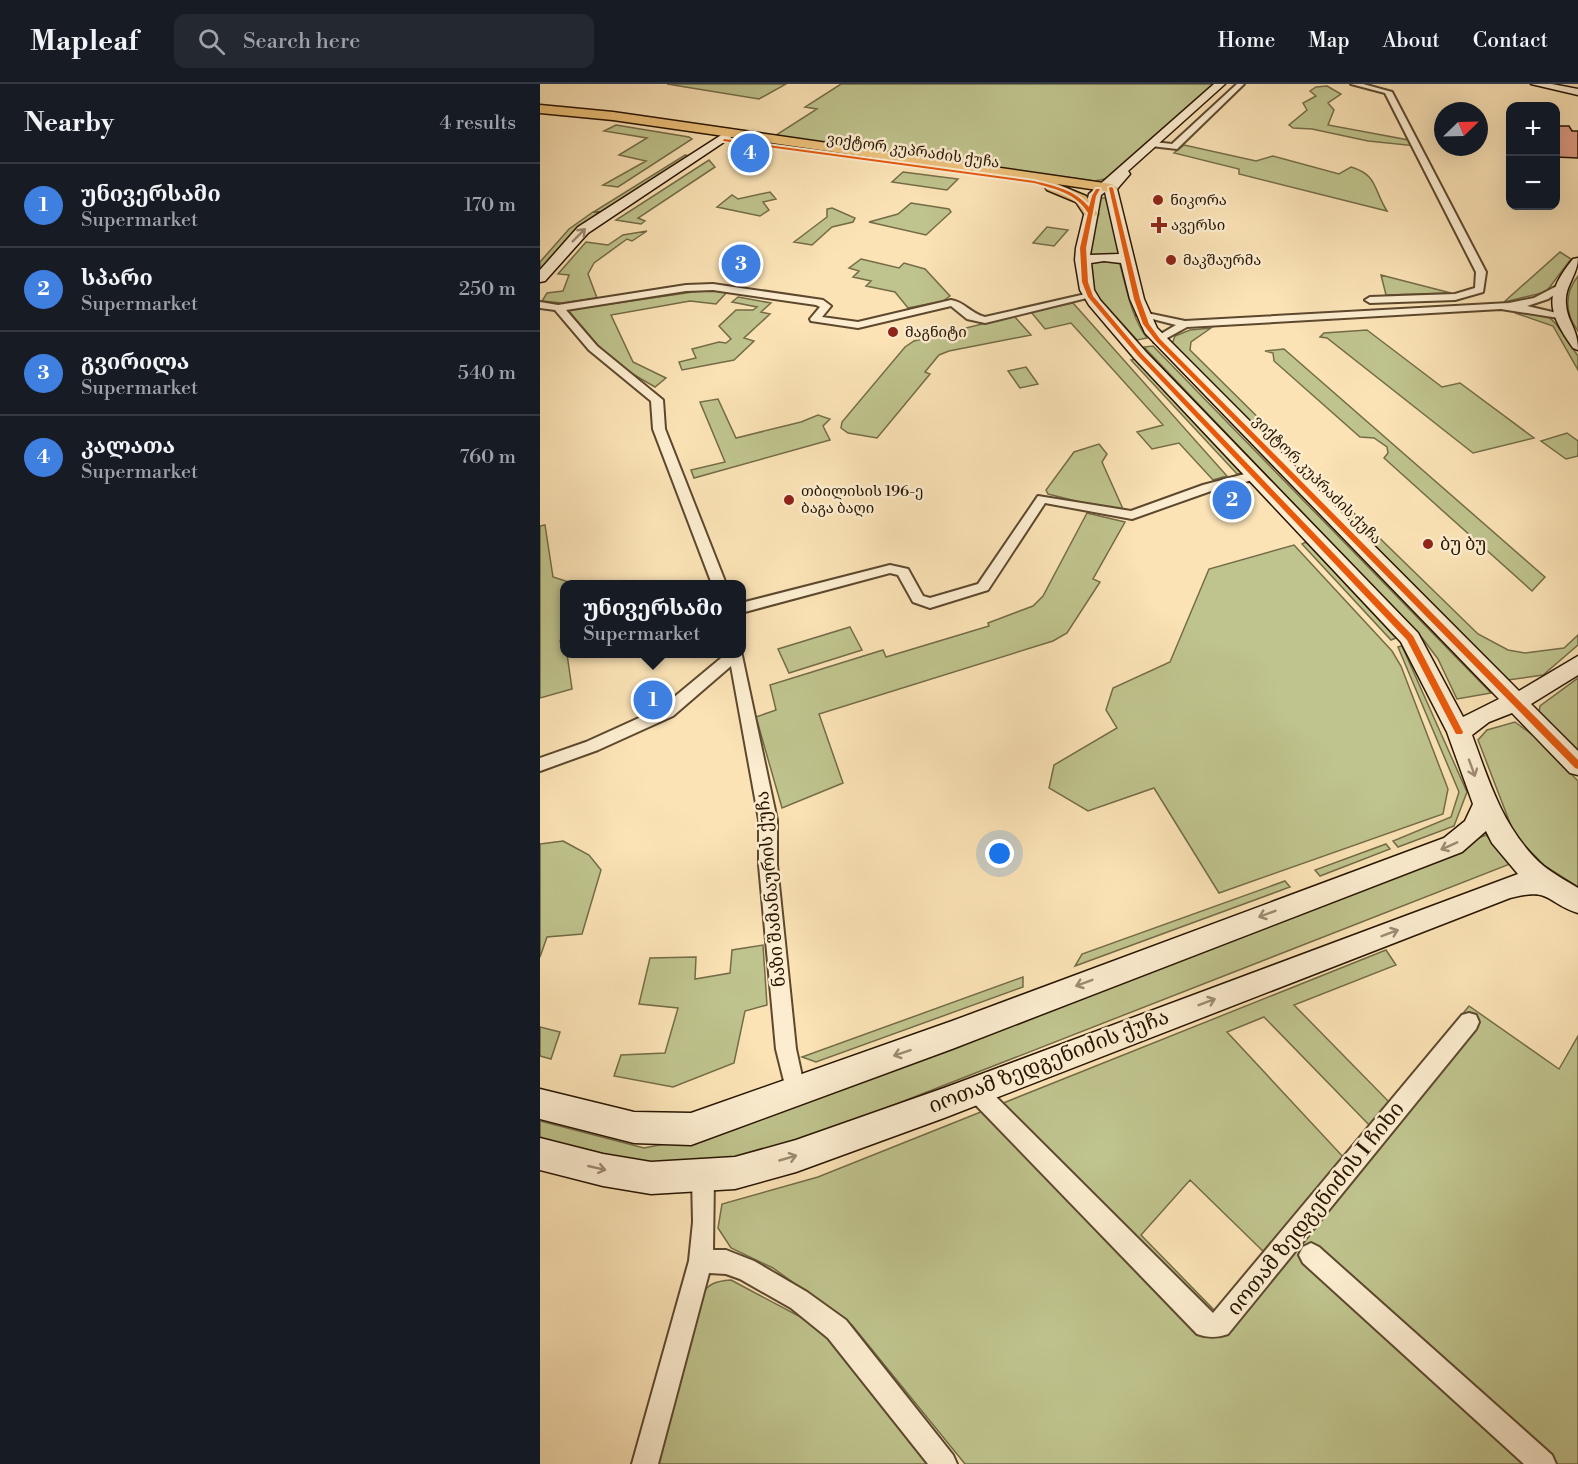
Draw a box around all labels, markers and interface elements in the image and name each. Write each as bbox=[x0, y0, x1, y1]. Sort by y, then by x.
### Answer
search box bbox=[174, 14, 594, 68]
text: Mapleaf bbox=[30, 24, 138, 59]
icon: search bbox=[195, 25, 228, 58]
text: Search here bbox=[243, 28, 360, 55]
text: Home bbox=[1218, 28, 1275, 54]
text: Map bbox=[1308, 28, 1350, 54]
text: About bbox=[1383, 28, 1440, 54]
text: Contact bbox=[1473, 28, 1548, 54]
north arrow bbox=[1434, 102, 1488, 156]
map controls bbox=[1506, 102, 1560, 210]
button: + bbox=[1506, 102, 1560, 156]
text: Nearby bbox=[24, 107, 114, 139]
text: 4 results bbox=[439, 111, 516, 136]
street label: ვიქტორ კუპრაძის ქუჩა bbox=[825, 129, 1001, 173]
pin: 4 bbox=[730, 130, 770, 176]
button: − bbox=[1506, 156, 1560, 210]
text: უნივერსამი bbox=[81, 181, 221, 208]
place label: ნიკორა bbox=[1170, 191, 1227, 210]
text: 1 bbox=[39, 193, 48, 218]
text: 170 m bbox=[464, 193, 516, 218]
marker: ნიკორა bbox=[1151, 193, 1165, 207]
text: Supermarket bbox=[81, 208, 198, 233]
place label: ავერსი bbox=[1171, 216, 1225, 235]
marker: ავერსი bbox=[1152, 218, 1166, 232]
one-way arrow bbox=[572, 228, 587, 242]
pin: 3 bbox=[722, 242, 760, 286]
place label: მაკშაურმა bbox=[1183, 251, 1261, 270]
marker: მაკშაურმა bbox=[1164, 253, 1178, 267]
text: სპარი bbox=[81, 265, 153, 292]
text: 2 bbox=[37, 277, 50, 302]
text: 250 m bbox=[459, 277, 516, 302]
text: Supermarket bbox=[81, 292, 198, 317]
place label: მაგნიტი bbox=[905, 323, 967, 342]
marker: მაგნიტი bbox=[886, 325, 900, 339]
text: გვირილა bbox=[81, 349, 189, 376]
text: 3 bbox=[37, 361, 50, 386]
text: 540 m bbox=[458, 361, 516, 386]
text: Supermarket bbox=[81, 376, 198, 401]
street label: ვიქტორ კუპრაძის ქუჩა bbox=[1249, 412, 1385, 548]
text: კალათა bbox=[81, 433, 175, 460]
text: 4 bbox=[37, 445, 50, 470]
text: 760 m bbox=[460, 445, 516, 470]
text: Supermarket bbox=[81, 460, 198, 485]
pin: 2 bbox=[1212, 478, 1252, 522]
place label: თბილისის 196-ე ბაგა ბაღი bbox=[801, 482, 924, 518]
marker: თბილისის 196-ე ბაგა ბაღი bbox=[782, 493, 796, 507]
place label: ბუ ბუ bbox=[1440, 533, 1486, 556]
marker: ბუ ბუ bbox=[1421, 537, 1435, 551]
popup bbox=[560, 580, 746, 658]
text: უნივერსამი bbox=[583, 595, 723, 622]
text: Supermarket bbox=[583, 622, 700, 647]
pin: 1 bbox=[634, 678, 672, 722]
one-way arrow bbox=[1467, 758, 1478, 777]
street label: ნაზი შამანაურის ქუჩა bbox=[751, 790, 791, 988]
your location bbox=[985, 839, 1014, 868]
one-way arrow bbox=[1441, 840, 1459, 852]
one-way arrow bbox=[1258, 910, 1277, 921]
one-way arrow bbox=[1380, 927, 1398, 938]
one-way arrow bbox=[1075, 978, 1094, 989]
one-way arrow bbox=[1197, 996, 1216, 1007]
street label: იოთამ ზედგენიძის ქუჩა bbox=[925, 1004, 1173, 1120]
one-way arrow bbox=[893, 1048, 912, 1059]
street label: იოთამ ზედგენიძის I ჩიხი bbox=[1222, 1097, 1410, 1321]
one-way arrow bbox=[778, 1152, 797, 1163]
one-way arrow bbox=[587, 1163, 606, 1175]

